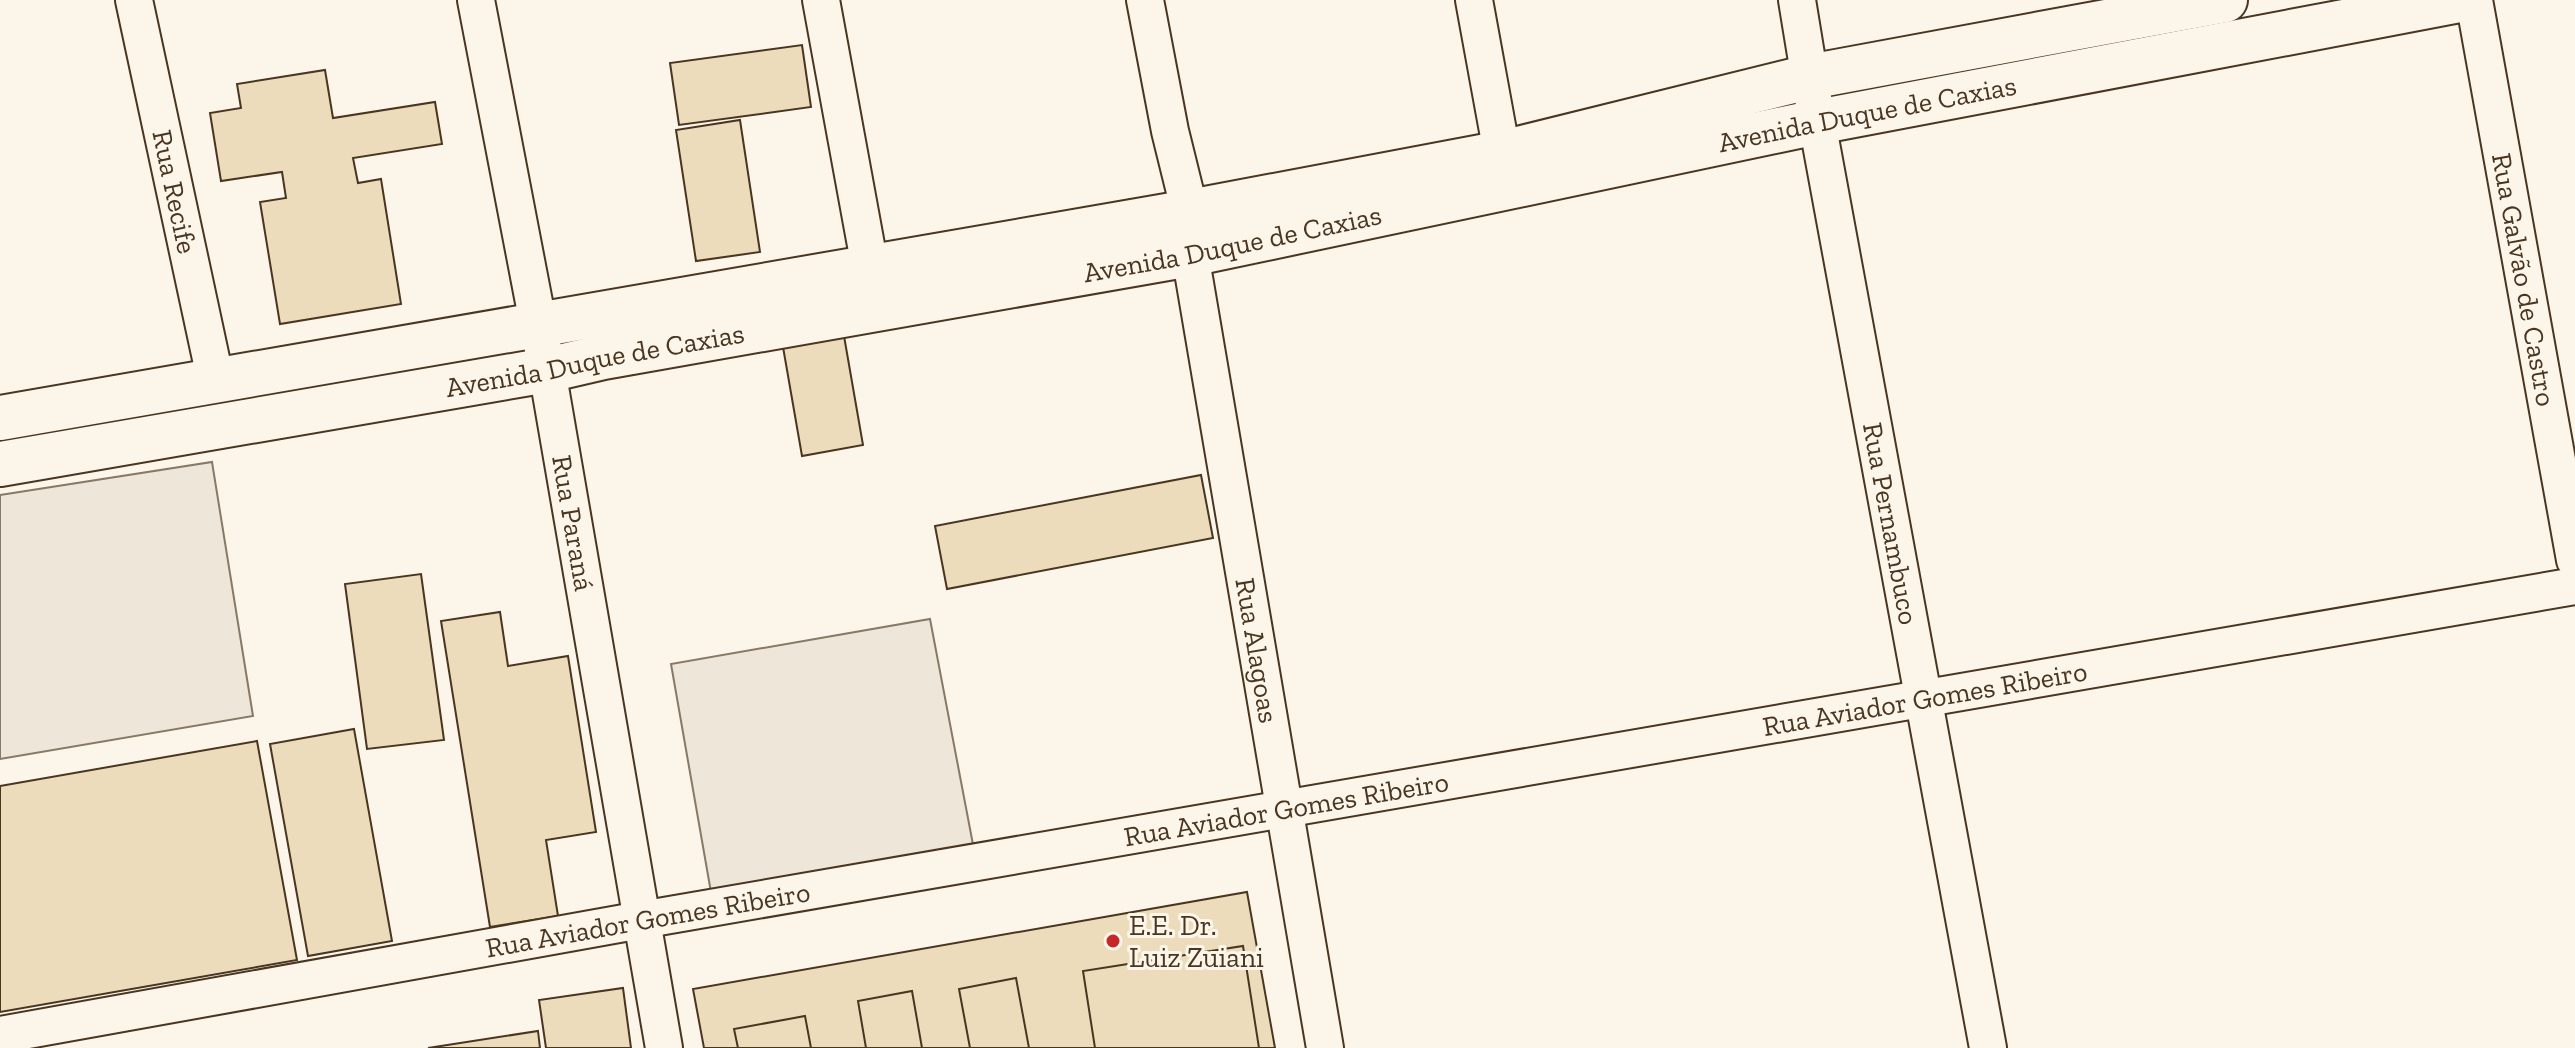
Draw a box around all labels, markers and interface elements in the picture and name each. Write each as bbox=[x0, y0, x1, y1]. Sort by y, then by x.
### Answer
street label: Avenida Duque de Caxias bbox=[1715, 68, 2019, 159]
street label: Rua Recife bbox=[146, 127, 204, 257]
street label: Rua Galvão de Castro bbox=[2485, 150, 2563, 409]
street label: Avenida Duque de Caxias bbox=[1081, 198, 1384, 289]
street label: Avenida Duque de Caxias bbox=[443, 316, 747, 404]
street label: Rua Pernambuco bbox=[1856, 420, 1926, 627]
street label: Rua Paraná bbox=[545, 453, 601, 594]
street label: Rua Alagoas bbox=[1229, 575, 1286, 725]
street label: Rua Aviador Gomes Ribeiro bbox=[1760, 654, 2090, 743]
street label: Rua Aviador Gomes Ribeiro bbox=[1121, 764, 1451, 853]
street label: Rua Aviador Gomes Ribeiro bbox=[483, 875, 813, 964]
place label: E.E. Dr. Luiz Zuiani bbox=[1129, 909, 1264, 974]
marker: E.E. Dr. Luiz Zuiani bbox=[1104, 932, 1122, 950]

